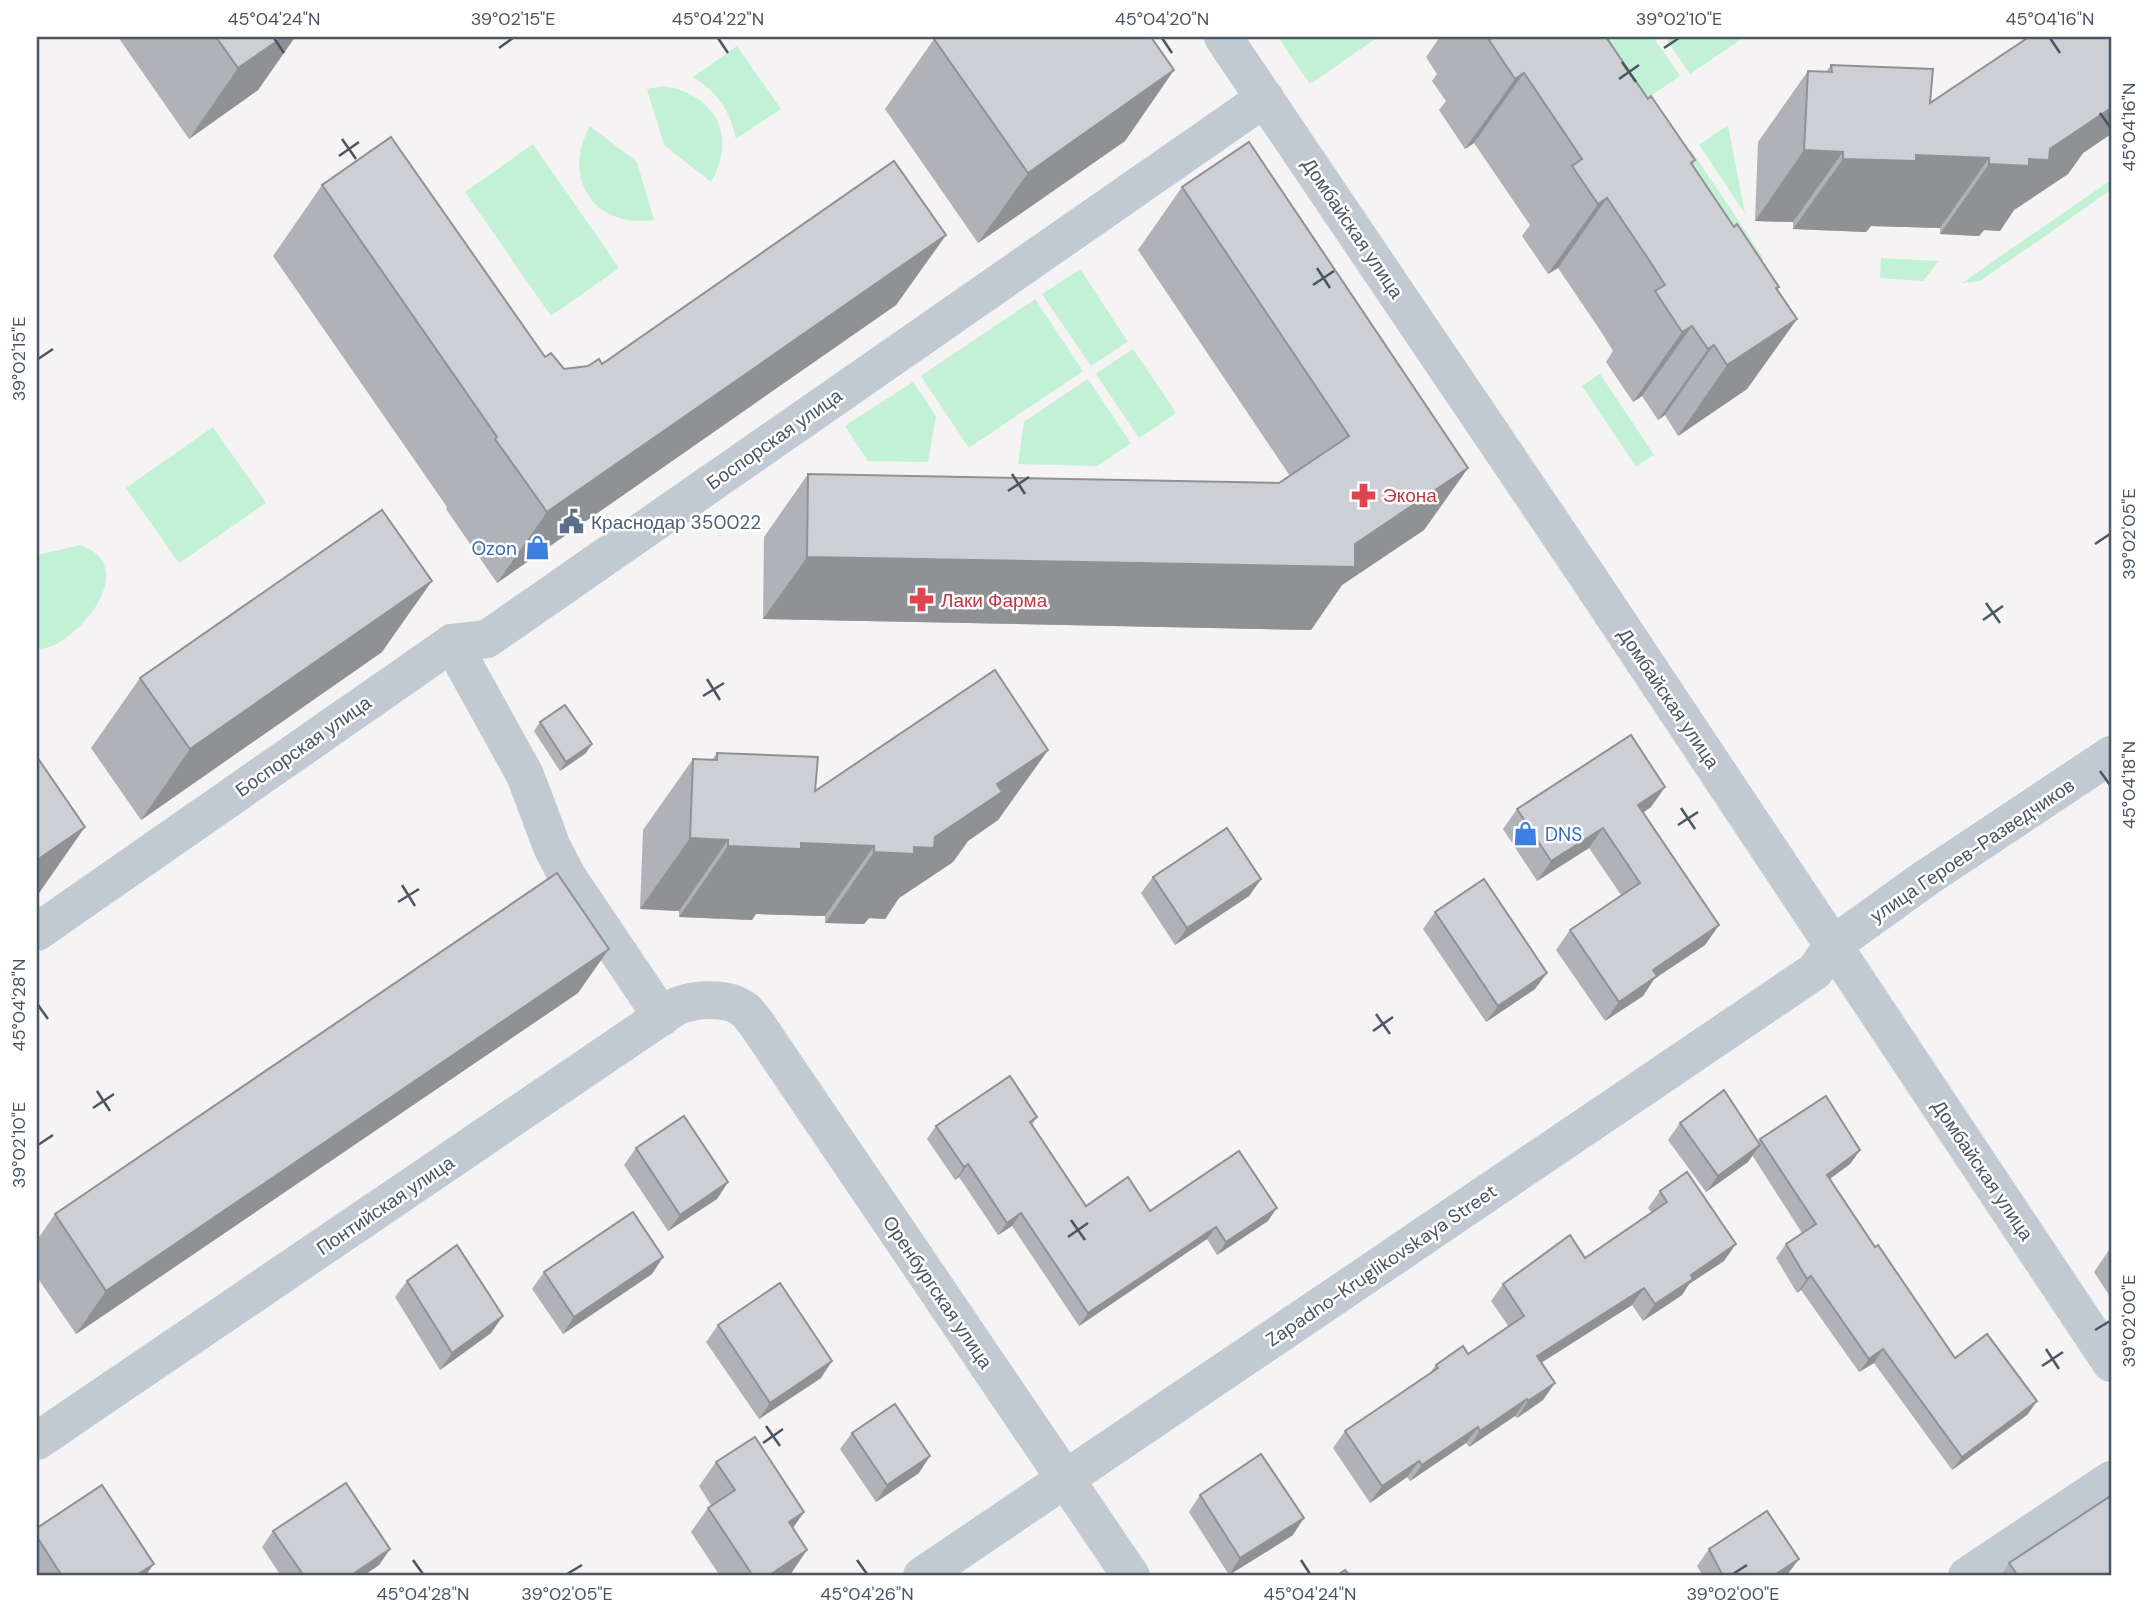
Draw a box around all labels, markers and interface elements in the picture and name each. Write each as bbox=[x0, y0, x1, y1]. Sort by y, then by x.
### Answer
text: 45°04'24"N bbox=[228, 7, 320, 31]
text: 39°02'15"E bbox=[471, 7, 555, 31]
text: 45°04'22"N bbox=[672, 7, 764, 31]
text: 45°04'20"N bbox=[1115, 7, 1209, 31]
text: 39°02'10"E bbox=[1636, 7, 1722, 31]
text: 45°04'16"N bbox=[2006, 7, 2094, 31]
text: 45°04'16"N bbox=[2117, 83, 2141, 171]
street label: Домбайская улица bbox=[1296, 153, 1409, 304]
text: 39°02'15"E bbox=[7, 317, 31, 401]
street label: Боспорская улица bbox=[701, 383, 847, 496]
pharmacy icon: Экона bbox=[1349, 481, 1377, 509]
place label: Экона bbox=[1383, 483, 1437, 508]
text: 39°02'05"E bbox=[2117, 488, 2141, 580]
public building icon: Краснодар 350022 bbox=[557, 508, 585, 536]
place label: Краснодар 350022 bbox=[591, 510, 761, 535]
shop icon: Ozon bbox=[523, 534, 551, 562]
place label: Ozon bbox=[471, 536, 517, 561]
pharmacy icon: Лаки Фарма bbox=[907, 586, 935, 614]
place label: Лаки Фарма bbox=[941, 588, 1048, 613]
street label: Домбайская улица bbox=[1612, 623, 1725, 774]
street label: Боспорская улица bbox=[230, 690, 376, 803]
text: 45°04'18"N bbox=[2117, 741, 2141, 829]
street label: улица Героев-Разведчиков bbox=[1865, 773, 2079, 928]
shop icon: DNS bbox=[1511, 820, 1539, 848]
place label: DNS bbox=[1545, 822, 1582, 847]
text: 45°04'28"N bbox=[7, 959, 31, 1051]
street label: Домбайская улица bbox=[1926, 1095, 2039, 1246]
text: 39°02'10"E bbox=[7, 1102, 31, 1188]
street label: Понтийская улица bbox=[312, 1150, 459, 1261]
street label: Zapadno-Kruglikovskaya Street bbox=[1261, 1179, 1501, 1352]
street label: Оренбургская улица bbox=[877, 1211, 998, 1374]
text: 39°02'00"E bbox=[2117, 1275, 2141, 1368]
text: 45°04'28"N bbox=[377, 1582, 469, 1606]
text: 39°02'05"E bbox=[521, 1582, 613, 1606]
text: 45°04'26"N bbox=[820, 1582, 914, 1606]
text: 45°04'24"N bbox=[1264, 1582, 1356, 1606]
text: 39°02'00"E bbox=[1687, 1582, 1780, 1606]

